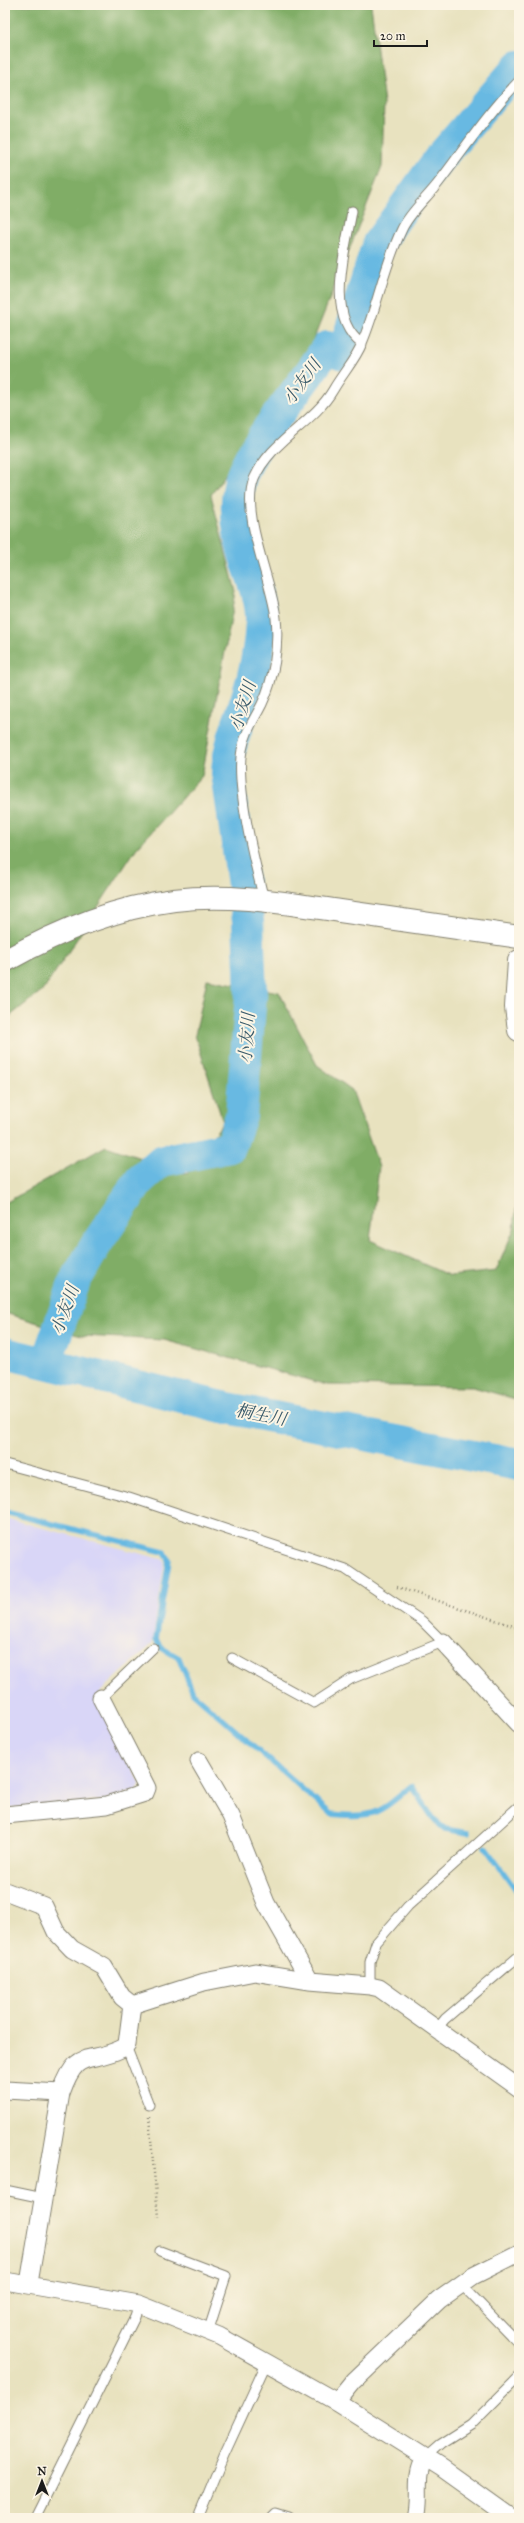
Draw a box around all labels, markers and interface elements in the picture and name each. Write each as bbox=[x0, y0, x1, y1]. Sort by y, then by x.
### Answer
scale bar bbox=[374, 22, 427, 48]
text: 20 m bbox=[380, 29, 406, 43]
water label: 小友川 bbox=[279, 354, 327, 409]
water label: 小友川 bbox=[226, 677, 261, 733]
water label: 小友川 bbox=[235, 1010, 259, 1064]
water label: 小友川 bbox=[46, 1281, 84, 1338]
water label: 桐生川 bbox=[234, 1400, 290, 1431]
north arrow bbox=[22, 2461, 62, 2501]
text: N bbox=[37, 2465, 47, 2478]

